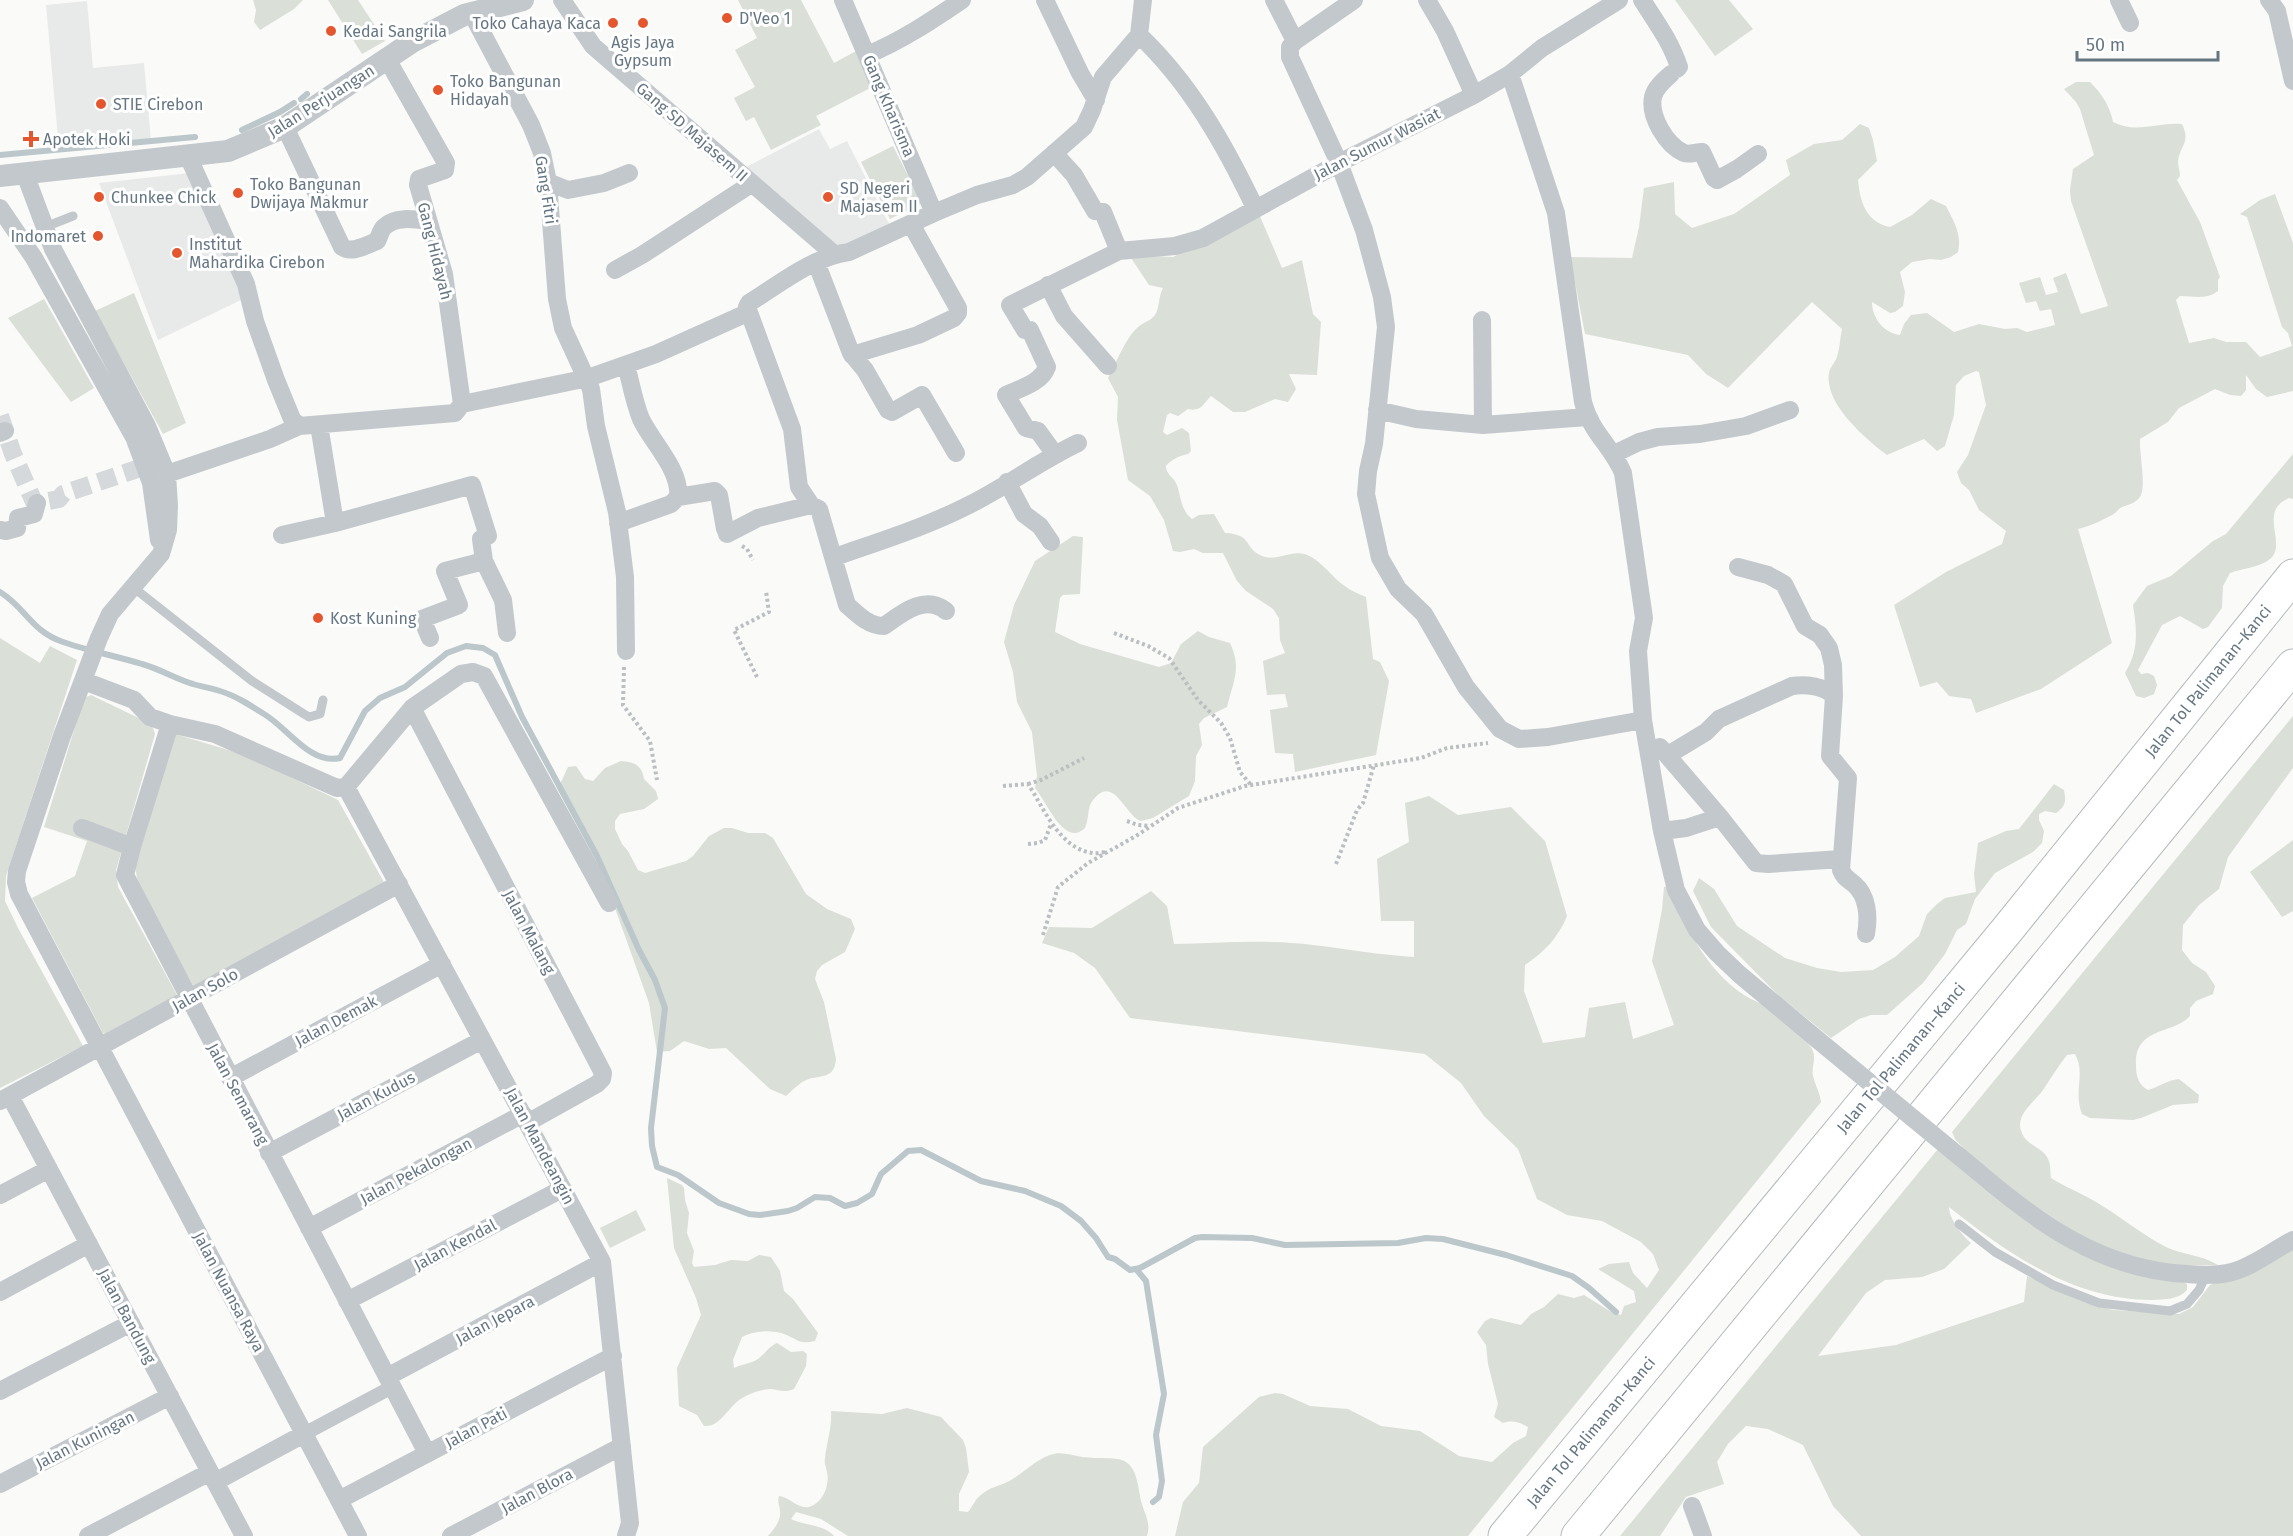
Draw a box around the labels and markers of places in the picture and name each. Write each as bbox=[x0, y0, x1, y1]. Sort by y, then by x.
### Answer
place label: D'Veo 1 bbox=[739, 9, 791, 28]
marker: D'Veo 1 bbox=[720, 11, 734, 25]
place label: Toko Cahaya Kaca bbox=[473, 14, 601, 33]
marker: Toko Cahaya Kaca bbox=[606, 16, 620, 30]
marker: Agis Jaya Gypsum bbox=[636, 16, 650, 30]
place label: Kedai Sangrila bbox=[343, 22, 447, 41]
marker: Kedai Sangrila bbox=[324, 24, 338, 38]
place label: Agis Jaya Gypsum bbox=[611, 33, 675, 70]
place label: Toko Bangunan Hidayah bbox=[450, 72, 561, 109]
marker: Toko Bangunan Hidayah bbox=[431, 83, 445, 97]
place label: STIE Cirebon bbox=[113, 95, 203, 114]
marker: STIE Cirebon bbox=[94, 97, 108, 111]
place label: Apotek Hoki bbox=[43, 130, 131, 149]
marker: Apotek Hoki bbox=[24, 132, 38, 146]
place label: Toko Bangunan Dwijaya Makmur bbox=[250, 175, 369, 212]
place label: SD Negeri Majasem II bbox=[840, 179, 918, 216]
marker: Toko Bangunan Dwijaya Makmur bbox=[231, 186, 245, 200]
place label: Chunkee Chick bbox=[111, 188, 217, 207]
marker: Chunkee Chick bbox=[92, 190, 106, 204]
marker: SD Negeri Majasem II bbox=[821, 190, 835, 204]
place label: Indomaret bbox=[10, 227, 86, 246]
marker: Indomaret bbox=[91, 229, 105, 243]
place label: Institut Mahardika Cirebon bbox=[189, 235, 325, 272]
marker: Institut Mahardika Cirebon bbox=[170, 246, 184, 260]
place label: Kost Kuning bbox=[330, 609, 417, 628]
marker: Kost Kuning bbox=[311, 611, 325, 625]

